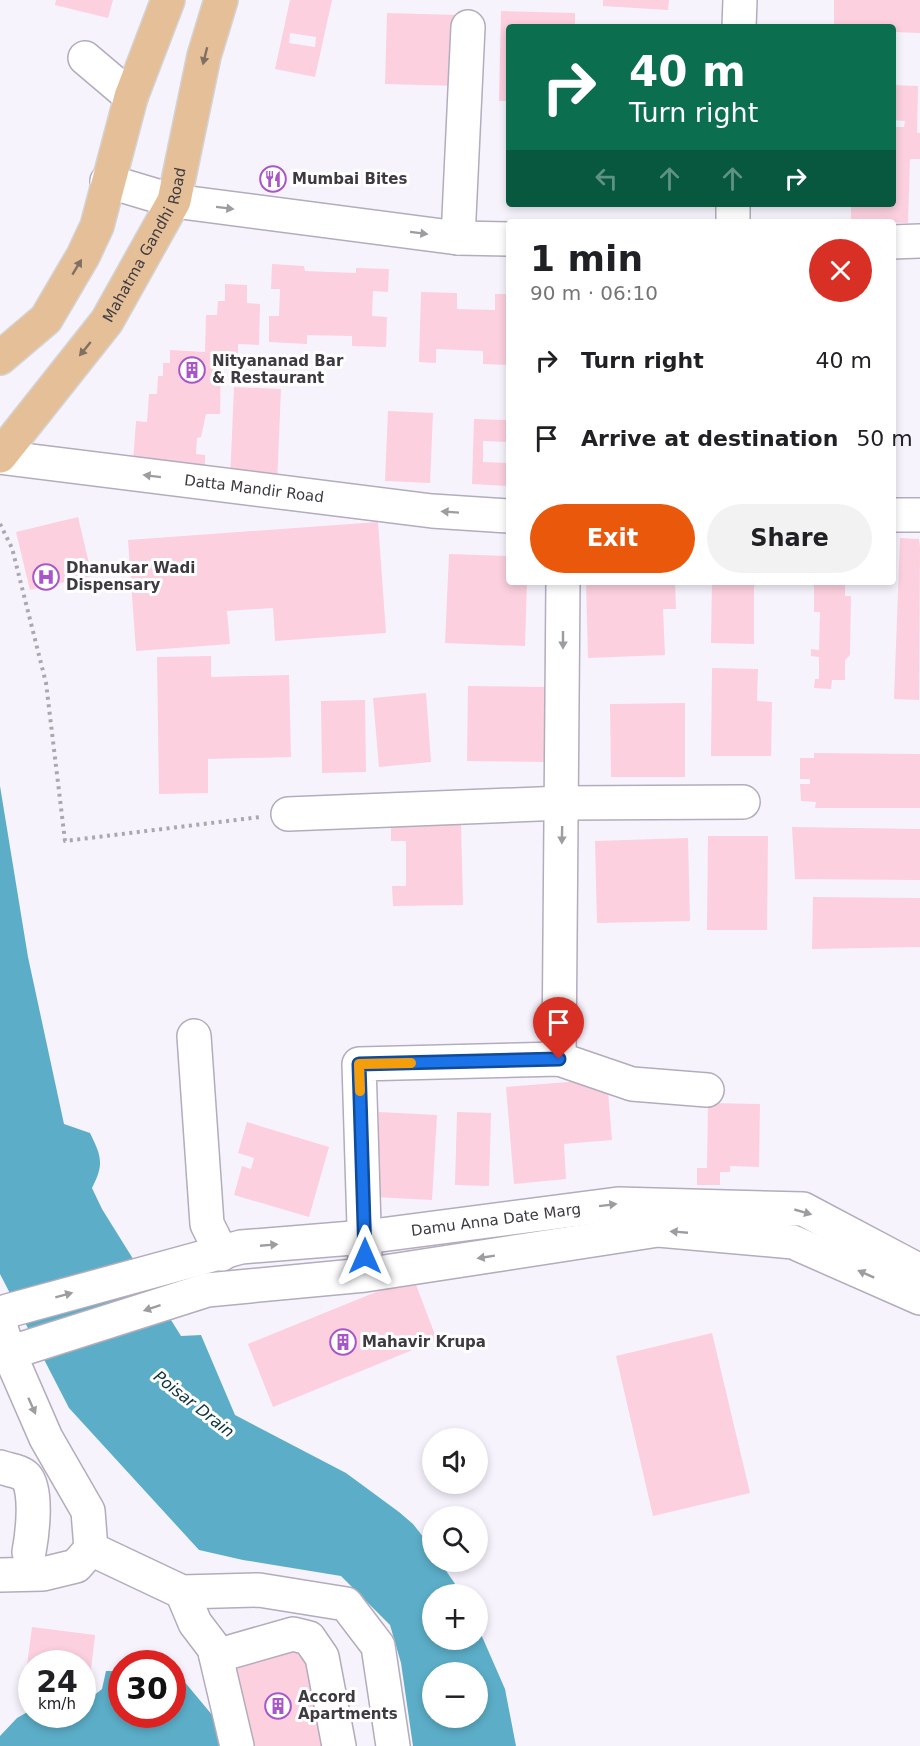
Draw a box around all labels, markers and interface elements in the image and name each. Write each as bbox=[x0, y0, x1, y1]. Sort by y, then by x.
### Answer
one-way arrow bbox=[199, 47, 209, 65]
text: 40 m bbox=[629, 47, 746, 96]
icon: right bbox=[530, 48, 608, 126]
text: Turn right bbox=[629, 97, 758, 128]
icon: left bbox=[590, 162, 623, 195]
icon: ahead bbox=[653, 162, 686, 195]
icon: ahead bbox=[716, 162, 749, 195]
icon: right bbox=[779, 162, 812, 195]
restaurant icon: Mumbai Bites bbox=[258, 164, 288, 194]
street label: Mahatma Gandhi Road bbox=[99, 166, 190, 325]
place label: Mumbai Bites bbox=[292, 170, 407, 188]
one-way arrow bbox=[216, 203, 235, 212]
one-way arrow bbox=[409, 228, 428, 238]
text: 1 min bbox=[530, 238, 643, 279]
button: close bbox=[809, 239, 872, 302]
one-way arrow bbox=[72, 259, 83, 275]
text: 90 m · 06:10 bbox=[530, 281, 658, 305]
one-way arrow bbox=[79, 341, 91, 356]
icon: right bbox=[530, 344, 563, 377]
text: Turn right bbox=[581, 348, 704, 373]
text: 40 m bbox=[816, 348, 872, 373]
place label: Nityananad Bar & Restaurant bbox=[212, 352, 344, 387]
building icon: Nityananad Bar & Restaurant bbox=[177, 355, 207, 385]
icon: arrive bbox=[530, 422, 563, 455]
text: Arrive at destination bbox=[581, 426, 838, 451]
text: 50 m bbox=[856, 426, 913, 451]
one-way arrow bbox=[143, 471, 162, 480]
street label: Datta Mandir Road bbox=[183, 471, 325, 506]
button: Exit bbox=[530, 504, 695, 573]
button: Share bbox=[707, 504, 872, 573]
one-way arrow bbox=[441, 507, 460, 517]
place label: Dhanukar Wadi Dispensary bbox=[66, 559, 195, 594]
hospital icon: Dhanukar Wadi Dispensary bbox=[31, 562, 61, 592]
one-way arrow bbox=[558, 631, 568, 650]
one-way arrow bbox=[557, 826, 567, 845]
pin bbox=[533, 997, 584, 1059]
icon: arrive bbox=[542, 1006, 575, 1039]
street label: Damu Anna Date Marg bbox=[410, 1200, 582, 1240]
one-way arrow bbox=[599, 1201, 618, 1210]
one-way arrow bbox=[793, 1207, 812, 1217]
position arrow bbox=[333, 1224, 397, 1288]
one-way arrow bbox=[669, 1227, 688, 1237]
one-way arrow bbox=[259, 1240, 278, 1250]
one-way arrow bbox=[476, 1252, 495, 1261]
one-way arrow bbox=[858, 1270, 875, 1279]
one-way arrow bbox=[55, 1290, 73, 1299]
one-way arrow bbox=[143, 1304, 161, 1313]
building icon: Mahavir Krupa bbox=[328, 1327, 358, 1357]
place label: Mahavir Krupa bbox=[362, 1333, 486, 1351]
water label: Poisar Drain bbox=[150, 1367, 238, 1441]
one-way arrow bbox=[28, 1398, 37, 1415]
map controls bbox=[422, 1428, 488, 1728]
button: sound bbox=[422, 1428, 488, 1494]
button: search bbox=[422, 1506, 488, 1572]
button: + bbox=[422, 1584, 488, 1650]
speed limit sign: 30 bbox=[108, 1650, 186, 1728]
button: − bbox=[422, 1662, 488, 1728]
text: 24 bbox=[36, 1664, 78, 1699]
place label: Accord Apartments bbox=[298, 1688, 398, 1723]
building icon: Accord Apartments bbox=[263, 1691, 293, 1721]
text: km/h bbox=[38, 1695, 76, 1713]

